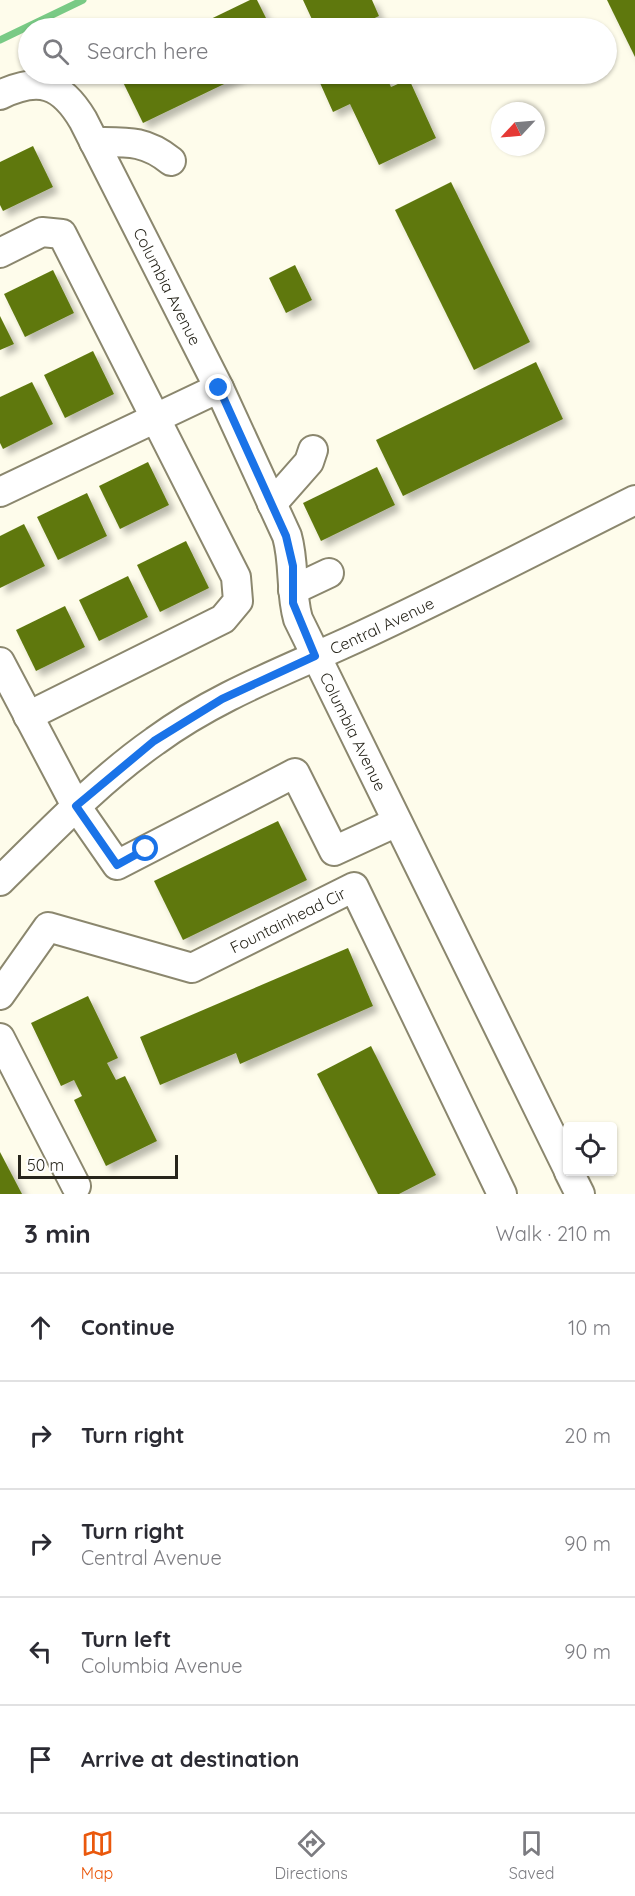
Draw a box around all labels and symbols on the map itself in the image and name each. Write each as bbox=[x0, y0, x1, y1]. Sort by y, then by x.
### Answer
north arrow bbox=[491, 102, 545, 156]
street label: Columbia Avenue bbox=[129, 224, 206, 349]
route end bbox=[205, 374, 231, 400]
street label: Central Avenue bbox=[327, 593, 437, 659]
street label: Columbia Avenue bbox=[316, 669, 391, 794]
route start bbox=[132, 835, 158, 861]
street label: Fountainhead Cir bbox=[227, 883, 349, 957]
scale bar bbox=[18, 1152, 178, 1180]

